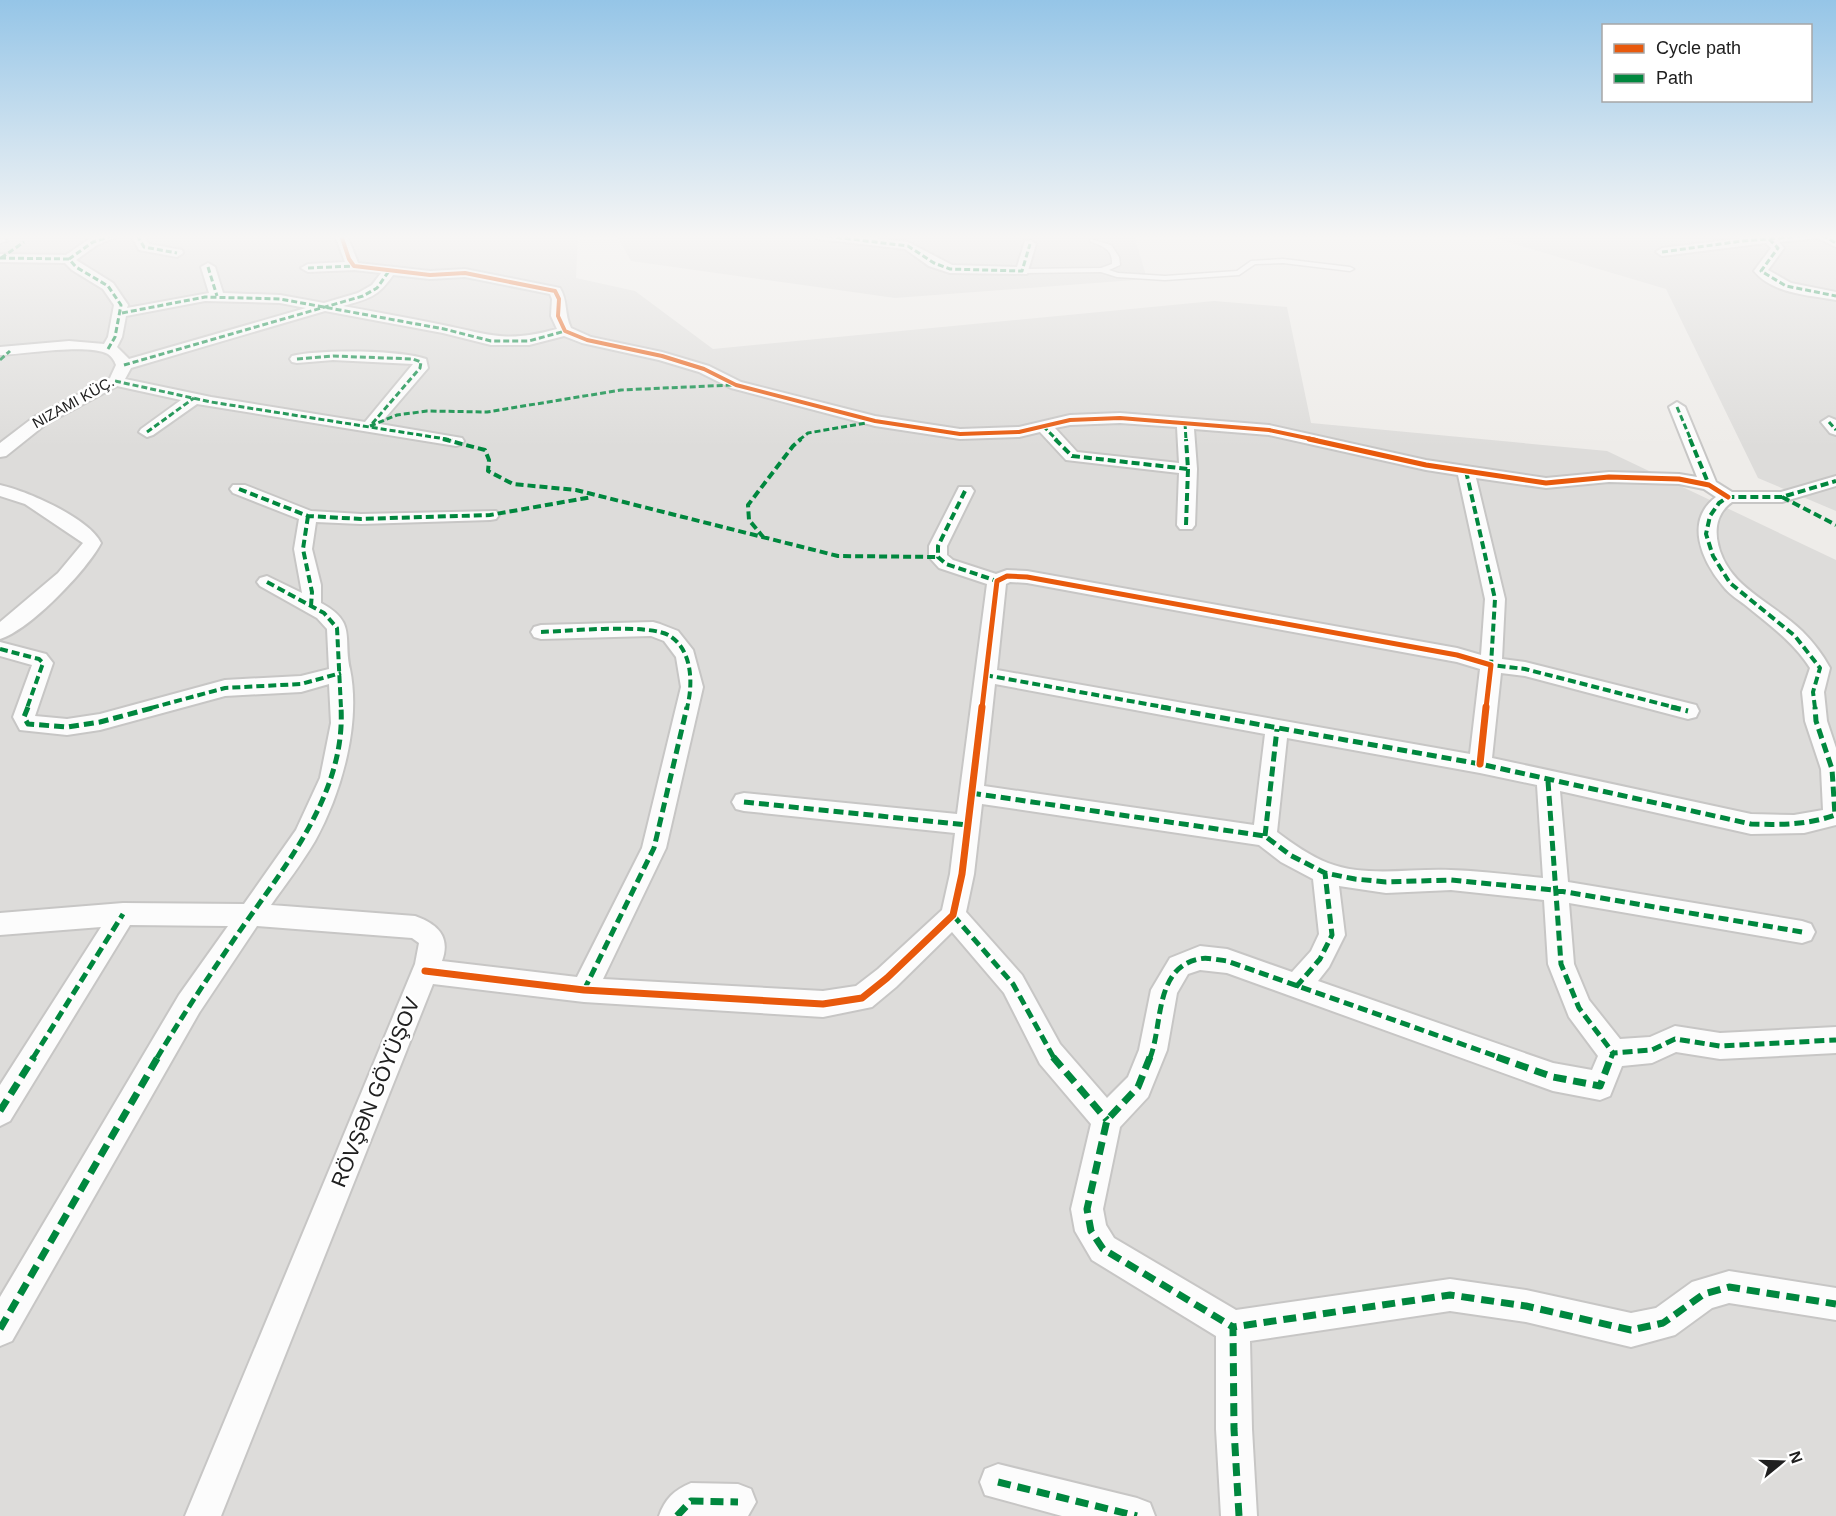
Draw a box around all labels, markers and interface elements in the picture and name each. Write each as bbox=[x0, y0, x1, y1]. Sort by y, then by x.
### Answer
legend bbox=[1602, 24, 1812, 102]
text: Cycle path bbox=[1656, 38, 1741, 58]
text: Path bbox=[1656, 68, 1693, 88]
street label: NIZAMI KÜÇ. bbox=[29, 373, 117, 431]
street label: RÖVŞƏN GÖYÜŞOV bbox=[326, 994, 424, 1190]
north arrow bbox=[1752, 1432, 1812, 1492]
text: N bbox=[1786, 1449, 1806, 1466]

